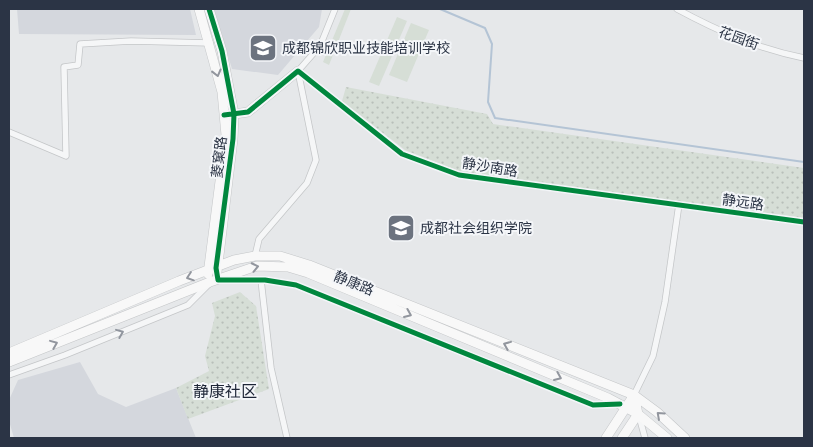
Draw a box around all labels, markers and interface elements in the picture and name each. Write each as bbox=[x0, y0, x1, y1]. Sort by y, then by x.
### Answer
street label: 花园街 bbox=[716, 22, 762, 54]
school or university icon: 成都锦欣职业技能培训学校 bbox=[248, 33, 278, 63]
place label: 成都锦欣职业技能培训学校 bbox=[282, 39, 450, 57]
one-way arrow bbox=[211, 68, 222, 77]
street label: 菱窠路 bbox=[208, 135, 230, 179]
street label: 静沙南路 bbox=[461, 154, 519, 180]
street label: 静远路 bbox=[721, 190, 765, 214]
school or university icon: 成都社会组织学院 bbox=[386, 213, 416, 243]
place label: 成都社会组织学院 bbox=[420, 219, 532, 237]
one-way arrow bbox=[250, 262, 259, 273]
street label: 静康路 bbox=[331, 267, 377, 299]
one-way arrow bbox=[186, 271, 195, 281]
one-way arrow bbox=[403, 308, 412, 319]
one-way arrow bbox=[115, 329, 123, 339]
one-way arrow bbox=[49, 339, 58, 350]
one-way arrow bbox=[503, 340, 512, 351]
one-way arrow bbox=[553, 371, 562, 381]
district label: 静康社区 bbox=[193, 381, 257, 401]
one-way arrow bbox=[657, 412, 666, 421]

